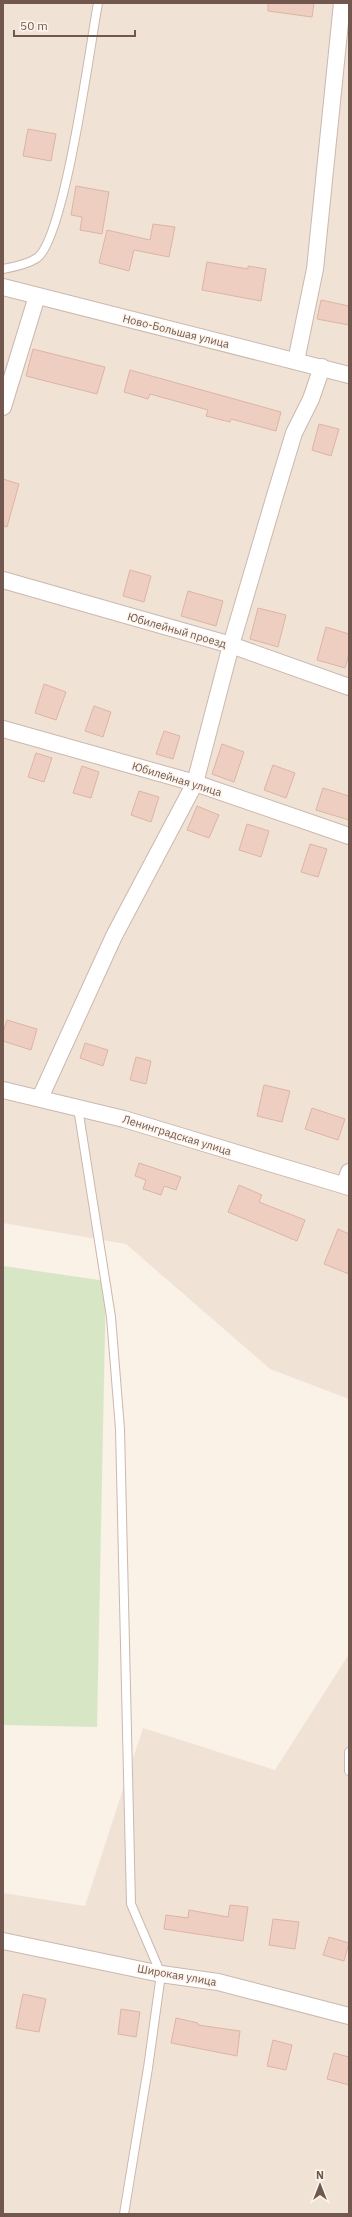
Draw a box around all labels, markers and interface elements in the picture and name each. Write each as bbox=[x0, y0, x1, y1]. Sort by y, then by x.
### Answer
scale bar bbox=[14, 12, 135, 38]
text: 50 m bbox=[20, 18, 48, 33]
street label: Ново-Большая улица bbox=[121, 311, 231, 351]
street label: Юбилейный проезд bbox=[126, 609, 229, 651]
street label: Юбилейная улица bbox=[130, 759, 224, 799]
street label: Ленинградская улица bbox=[121, 1112, 233, 1158]
street label: Широкая улица bbox=[136, 1961, 218, 1989]
north arrow bbox=[300, 2165, 340, 2205]
text: N bbox=[316, 2168, 324, 2182]

